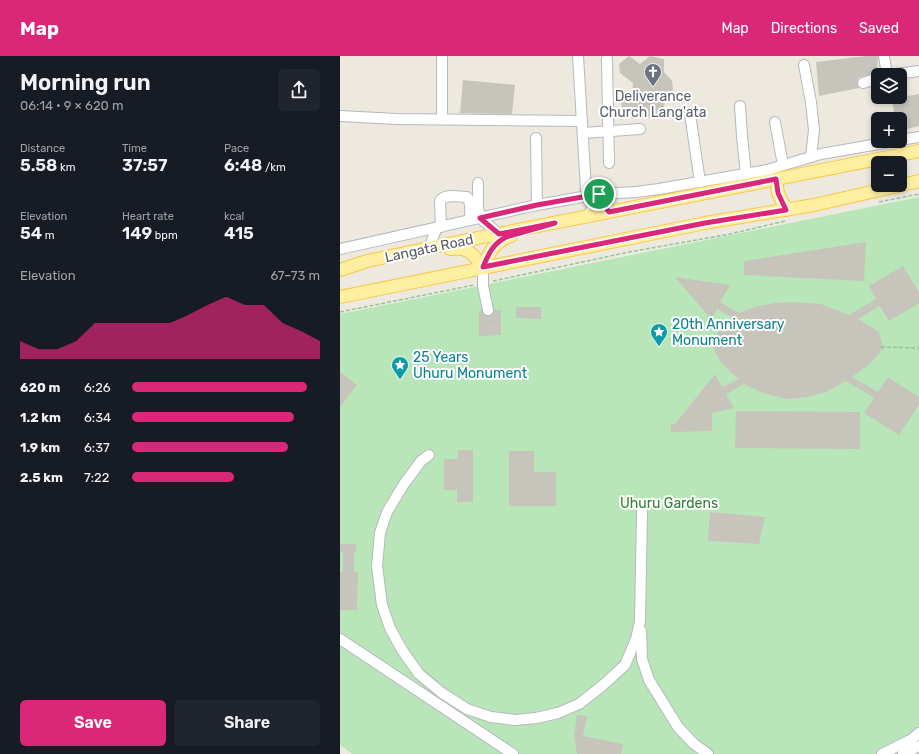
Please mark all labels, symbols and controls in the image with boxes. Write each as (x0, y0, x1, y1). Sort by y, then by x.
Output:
text: Map (20, 17, 59, 40)
text: Map (722, 20, 749, 37)
text: Directions (771, 20, 837, 37)
text: Saved (859, 20, 899, 37)
church icon: Deliverance Church Lang'ata (643, 62, 663, 87)
map controls (871, 68, 907, 192)
button: layers (871, 68, 907, 104)
text: Morning run (20, 69, 151, 96)
button: share (278, 69, 320, 111)
place label: Deliverance Church Lang'ata (599, 88, 707, 121)
text: 06:14 · 9 × 620 m (20, 98, 124, 113)
button: + (871, 112, 907, 148)
text: Distance (20, 142, 65, 155)
text: Time (122, 142, 147, 155)
text: Pace (224, 142, 249, 155)
text: 5.58 (20, 155, 57, 175)
text: 37:57 (122, 155, 167, 175)
text: 6:48 (224, 155, 262, 175)
button: − (871, 156, 907, 192)
text: km (57, 161, 76, 174)
text: /km (262, 161, 286, 174)
pin (582, 177, 616, 211)
icon: arrive (588, 183, 610, 205)
text: Elevation (20, 210, 67, 223)
text: Heart rate (122, 210, 174, 223)
text: kcal (224, 210, 244, 223)
text: 54 (20, 223, 42, 243)
text: 149 (122, 223, 152, 243)
text: 415 (224, 223, 254, 243)
text: m (42, 229, 55, 242)
text: bpm (152, 229, 178, 242)
street label: Langata Road (383, 231, 475, 266)
text: Elevation (20, 268, 76, 283)
text: 67–73 m (270, 268, 320, 283)
place label: 20th Anniversary Monument (672, 316, 785, 349)
place icon: 20th Anniversary Monument (649, 322, 669, 347)
place label: 25 Years Uhuru Monument (413, 349, 528, 382)
place icon: 25 Years Uhuru Monument (390, 355, 410, 380)
text: 620 m (20, 380, 60, 395)
text: 6:26 (84, 380, 111, 395)
text: 1.2 km (20, 410, 61, 425)
text: 6:34 (84, 410, 111, 425)
text: 1.9 km (20, 440, 60, 455)
text: 6:37 (84, 440, 110, 455)
text: 2.5 km (20, 470, 63, 485)
text: 7:22 (84, 470, 109, 485)
park label: Uhuru Gardens (620, 495, 718, 512)
button: Save (20, 700, 166, 746)
button: Share (174, 700, 320, 746)

